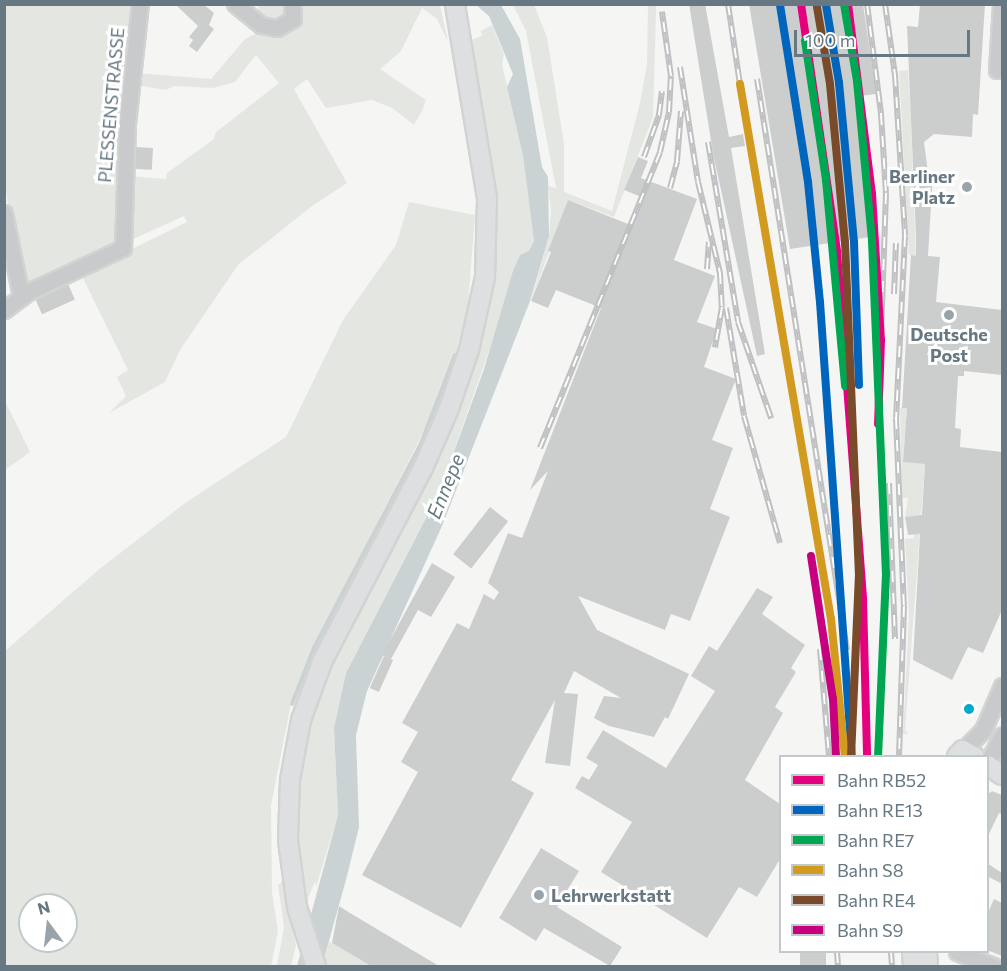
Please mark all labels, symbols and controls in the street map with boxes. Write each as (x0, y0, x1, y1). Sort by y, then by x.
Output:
scale bar (797, 18, 972, 56)
street label: PLESSENSTRASSE (93, 26, 129, 184)
text: 100 m (805, 29, 855, 51)
place label: Berliner Platz (889, 166, 955, 208)
marker: Berliner Platz (960, 180, 974, 194)
marker: Deutsche Post (942, 308, 956, 322)
place label: Deutsche Post (910, 324, 988, 366)
water label: Ennepe (421, 450, 469, 522)
unlabelled marker (963, 703, 975, 715)
legend (779, 755, 989, 953)
text: Bahn RB52 (837, 769, 926, 791)
text: Bahn RE13 (837, 799, 923, 821)
text: Bahn RE7 (837, 829, 914, 851)
text: Bahn S8 (837, 859, 904, 881)
place label: Lehrwerkstatt (551, 884, 671, 906)
marker: Lehrwerkstatt (532, 888, 546, 902)
text: Bahn RE4 (837, 889, 915, 911)
north arrow (18, 893, 78, 953)
text: N (35, 896, 52, 918)
text: Bahn S9 (837, 919, 904, 941)

